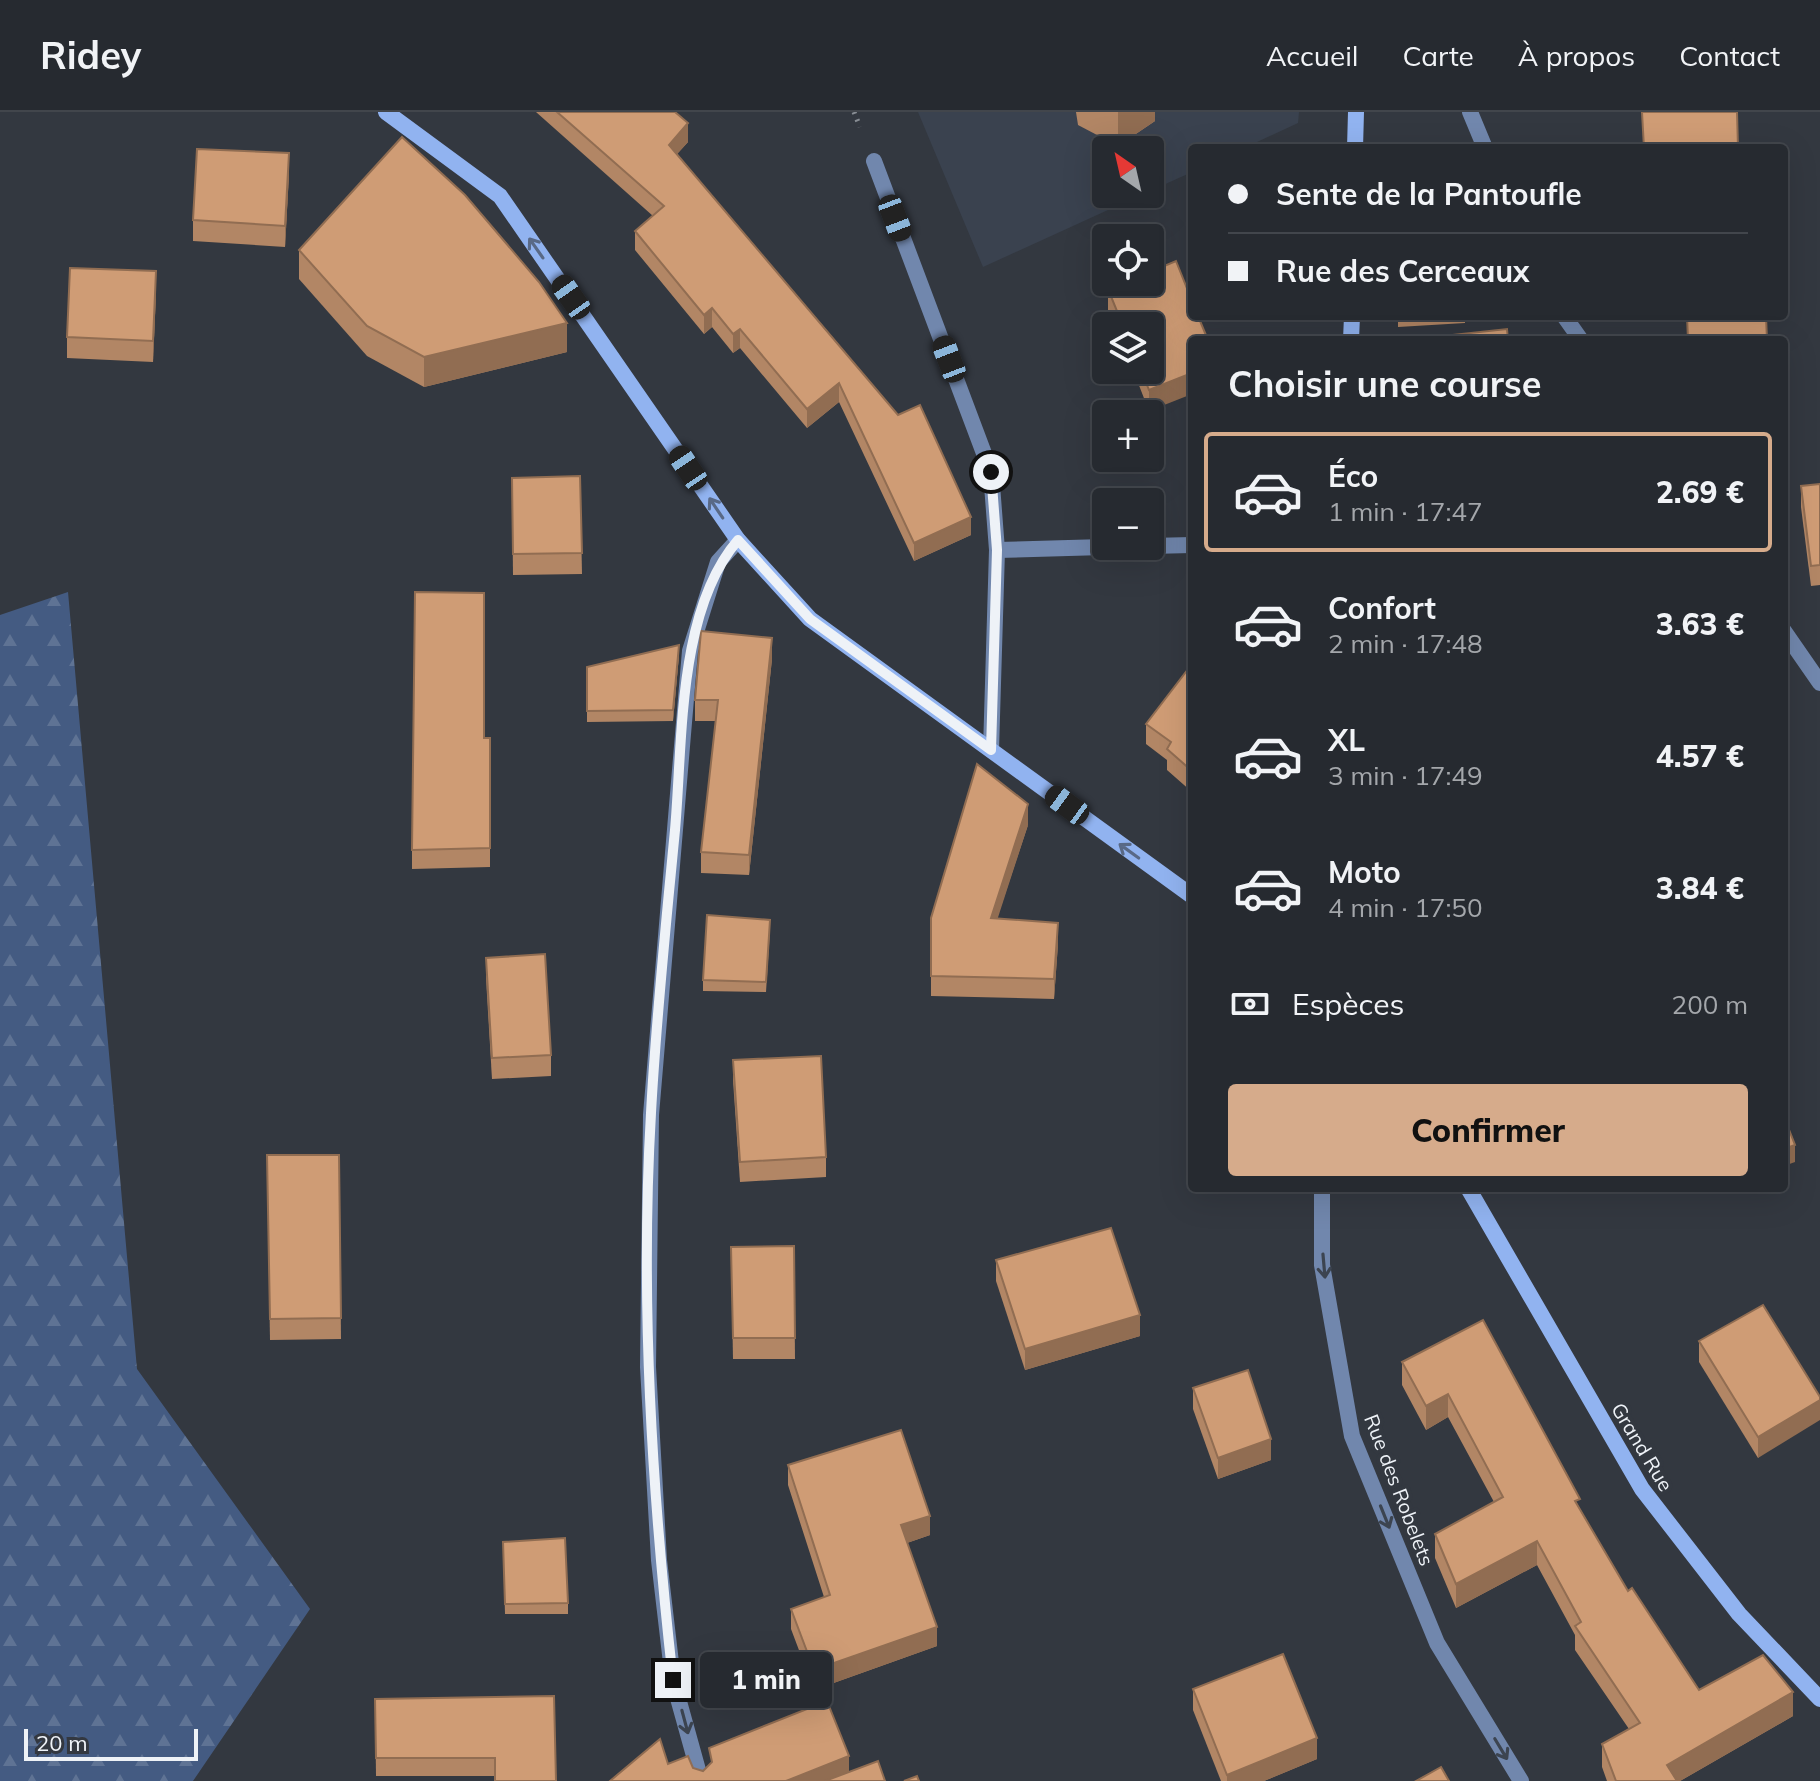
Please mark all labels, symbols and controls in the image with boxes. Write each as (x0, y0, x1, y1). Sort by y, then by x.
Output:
text: Ridey (40, 31, 141, 79)
text: Accueil (1266, 38, 1359, 73)
text: Carte (1403, 38, 1474, 73)
text: À propos (1518, 38, 1635, 73)
text: Contact (1679, 38, 1780, 73)
north arrow (1092, 136, 1164, 208)
map controls (1092, 136, 1164, 560)
text: Sente de la Pantoufle (1276, 175, 1582, 213)
car (875, 191, 915, 245)
button: locate (1092, 224, 1164, 296)
one-way arrow (528, 237, 544, 259)
text: Rue des Cerceaux (1276, 252, 1530, 290)
car (547, 270, 595, 324)
button: layers (1092, 312, 1164, 384)
car (929, 332, 969, 386)
text: Choisir une course (1228, 361, 1542, 406)
button: + (1092, 400, 1164, 472)
car (665, 441, 711, 495)
route start (973, 454, 1009, 490)
icon: car (1232, 456, 1304, 528)
text: Éco (1328, 457, 1378, 495)
text: 2.69 € (1656, 473, 1744, 511)
button: − (1092, 488, 1164, 560)
text: 1 min · 17:47 (1328, 495, 1483, 528)
one-way arrow (708, 497, 724, 520)
icon: car (1232, 588, 1304, 660)
text: Confort (1328, 589, 1436, 627)
text: 3.63 € (1656, 605, 1744, 643)
text: 2 min · 17:48 (1328, 627, 1483, 660)
icon: car (1232, 720, 1304, 792)
text: XL (1328, 721, 1365, 759)
text: 4.57 € (1656, 737, 1744, 775)
text: 3 min · 17:49 (1328, 759, 1483, 792)
car (1041, 781, 1093, 829)
one-way arrow (1119, 842, 1140, 859)
icon: car (1232, 852, 1304, 924)
text: Moto (1328, 853, 1401, 891)
text: 3.84 € (1656, 869, 1744, 907)
text: 4 min · 17:50 (1328, 891, 1483, 924)
icon: cash (1228, 982, 1272, 1026)
text: Espèces (1292, 985, 1404, 1023)
text: 200 m (1672, 988, 1748, 1021)
button: Confirmer (1228, 1084, 1748, 1176)
one-way arrow (1316, 1252, 1331, 1279)
street label: Grand Rue (1606, 1398, 1679, 1496)
street label: Rue des Robelets (1359, 1411, 1440, 1569)
one-way arrow (1379, 1504, 1394, 1529)
callout: 1 min (701, 1652, 833, 1708)
route end (655, 1662, 691, 1698)
text: 1 min (731, 1663, 801, 1696)
one-way arrow (678, 1709, 693, 1735)
scale bar (24, 1725, 198, 1761)
text: 20 m (36, 1729, 87, 1757)
one-way arrow (1493, 1737, 1509, 1760)

